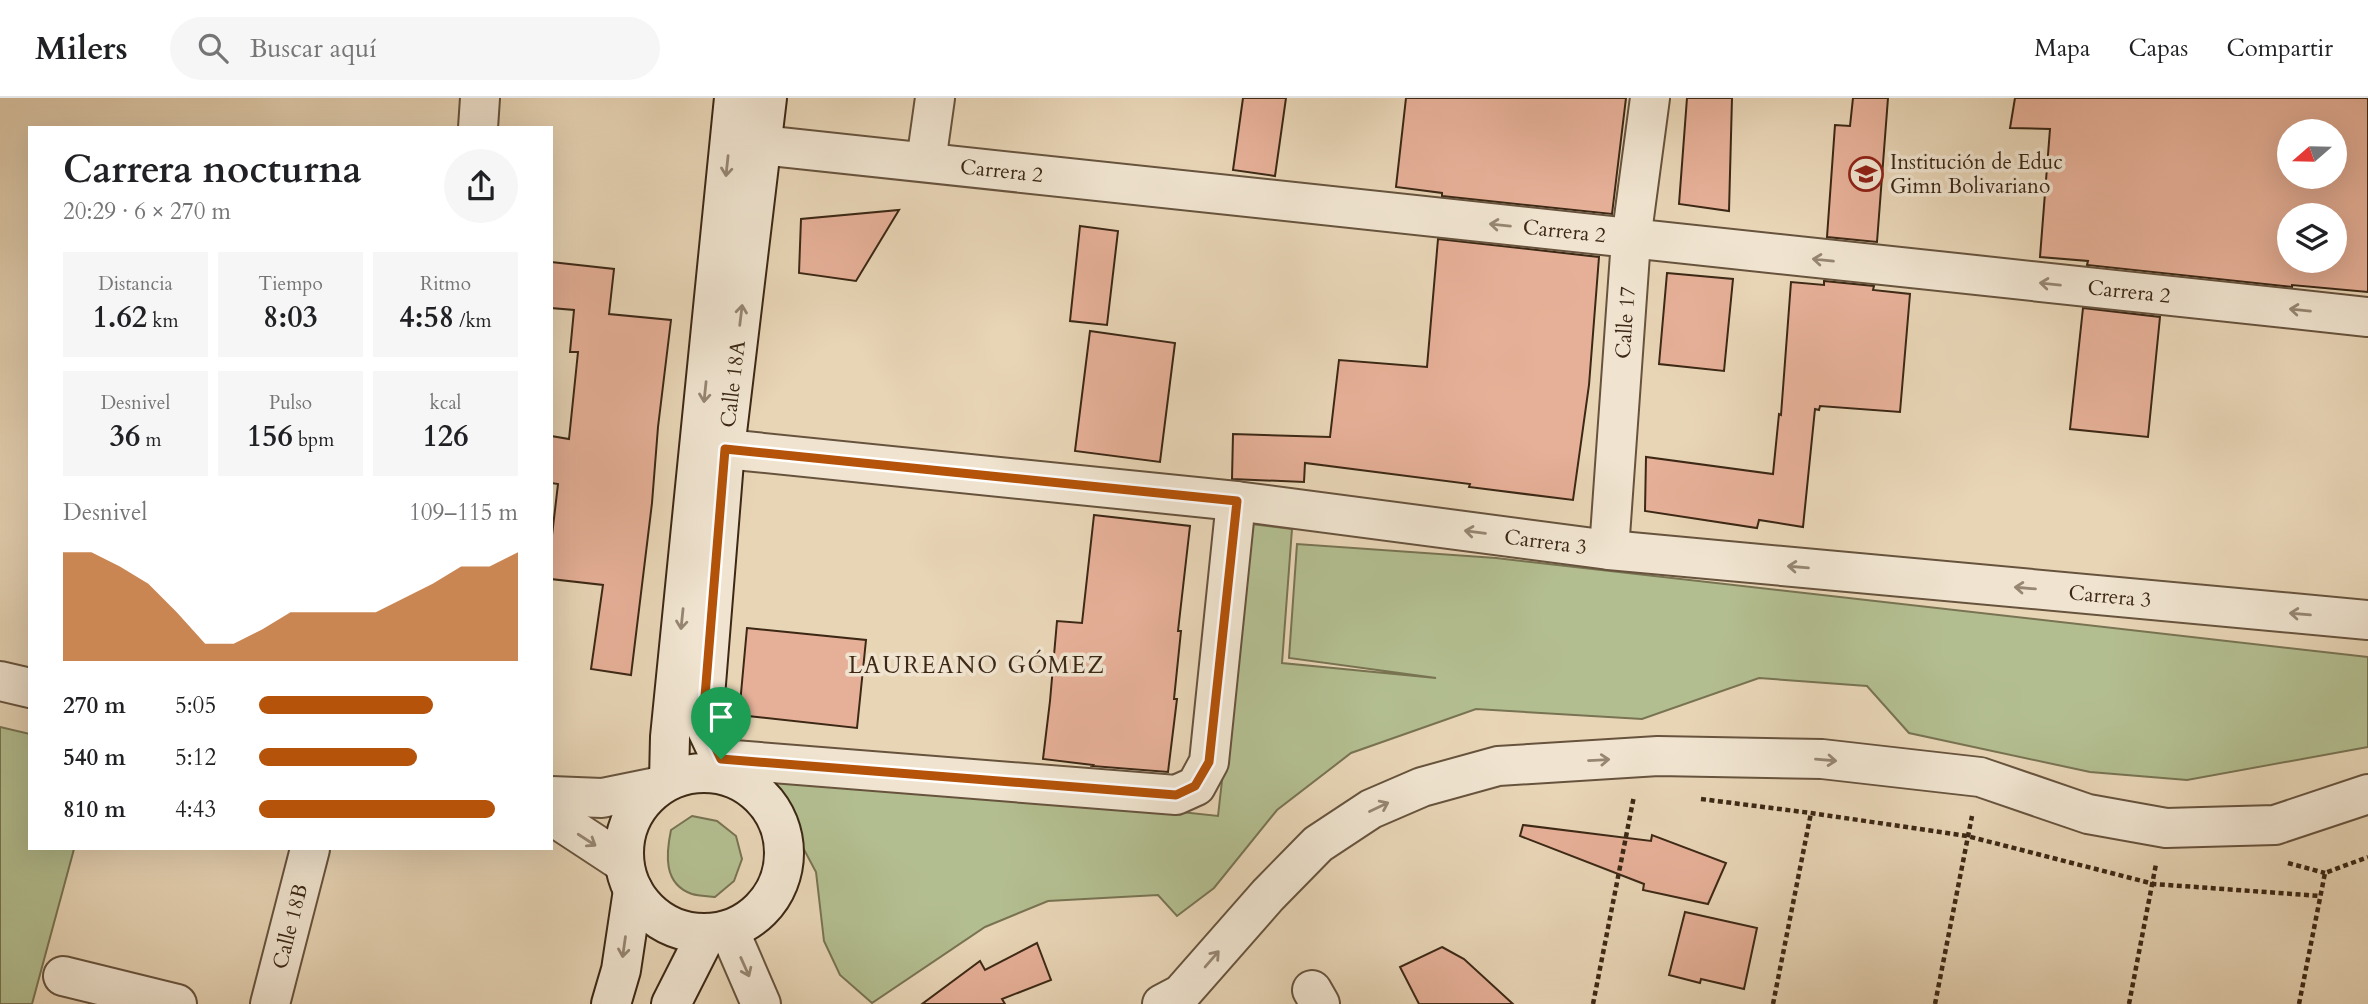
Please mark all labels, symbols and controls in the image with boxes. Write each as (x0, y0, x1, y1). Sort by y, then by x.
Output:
search box (170, 17, 660, 80)
text: Milers (35, 26, 128, 71)
icon: search (194, 29, 232, 67)
text: Buscar aquí (250, 31, 377, 66)
text: Mapa (2034, 32, 2090, 65)
text: Capas (2128, 32, 2188, 65)
text: Compartir (2226, 32, 2333, 65)
north arrow (2277, 119, 2347, 189)
map controls (2277, 119, 2347, 273)
text: Carrera nocturna (63, 144, 362, 196)
place label: Institución de Educ Gimn Bolivariano (1890, 148, 2063, 201)
button: share (444, 149, 518, 223)
street label: Carrera 2 (959, 152, 1045, 190)
one-way arrow (720, 154, 733, 177)
school or university icon: Institución de Educ Gimn Bolivariano (1847, 155, 1885, 193)
text: 20:29 · 6 × 270 m (63, 196, 231, 227)
button: layers (2277, 203, 2347, 273)
street label: Carrera 2 (1522, 212, 1608, 250)
one-way arrow (1489, 219, 1511, 232)
one-way arrow (1812, 253, 1835, 266)
text: Distancia (98, 271, 173, 297)
text: Tiempo (258, 271, 323, 297)
text: Ritmo (420, 271, 471, 297)
street label: Carrera 2 (2086, 273, 2172, 310)
one-way arrow (2039, 277, 2061, 290)
street label: Calle 17 (1608, 285, 1642, 360)
text: 1.62 (92, 297, 147, 338)
text: 8:03 (263, 297, 318, 338)
text: 4:58 (399, 297, 454, 338)
one-way arrow (2289, 303, 2312, 316)
one-way arrow (735, 304, 748, 327)
text: km (147, 308, 179, 334)
text: /km (454, 308, 492, 334)
street label: Calle 18A (713, 339, 752, 429)
one-way arrow (698, 380, 711, 403)
text: Desnivel (101, 390, 170, 416)
text: Pulso (269, 390, 312, 416)
text: kcal (430, 390, 461, 416)
text: 36 (110, 416, 140, 457)
text: 156 (247, 416, 293, 457)
text: 126 (422, 416, 469, 457)
text: m (140, 427, 161, 453)
text: bpm (293, 427, 334, 453)
text: Desnivel (63, 497, 147, 528)
text: 109–115 m (409, 497, 518, 528)
street label: Carrera 3 (1503, 522, 1589, 561)
one-way arrow (1464, 526, 1487, 539)
one-way arrow (1787, 560, 1810, 573)
street label: Carrera 3 (2067, 578, 2153, 614)
one-way arrow (2014, 581, 2037, 594)
one-way arrow (675, 607, 688, 629)
one-way arrow (2289, 607, 2312, 620)
district label: LAUREANO GÓMEZ (848, 649, 1106, 681)
pin (691, 687, 751, 759)
text: 270 m (63, 690, 126, 721)
text: 5:05 (175, 690, 216, 721)
icon: arrive (702, 698, 740, 736)
text: 540 m (63, 742, 126, 773)
text: 5:12 (175, 742, 216, 773)
one-way arrow (1587, 753, 1610, 766)
one-way arrow (1814, 754, 1837, 767)
text: 810 m (63, 794, 126, 825)
text: 4:43 (175, 794, 216, 825)
one-way arrow (1368, 800, 1389, 813)
one-way arrow (577, 832, 596, 847)
street label: Calle 18B (265, 881, 315, 972)
one-way arrow (618, 935, 631, 958)
one-way arrow (1204, 950, 1220, 968)
one-way arrow (739, 956, 752, 977)

